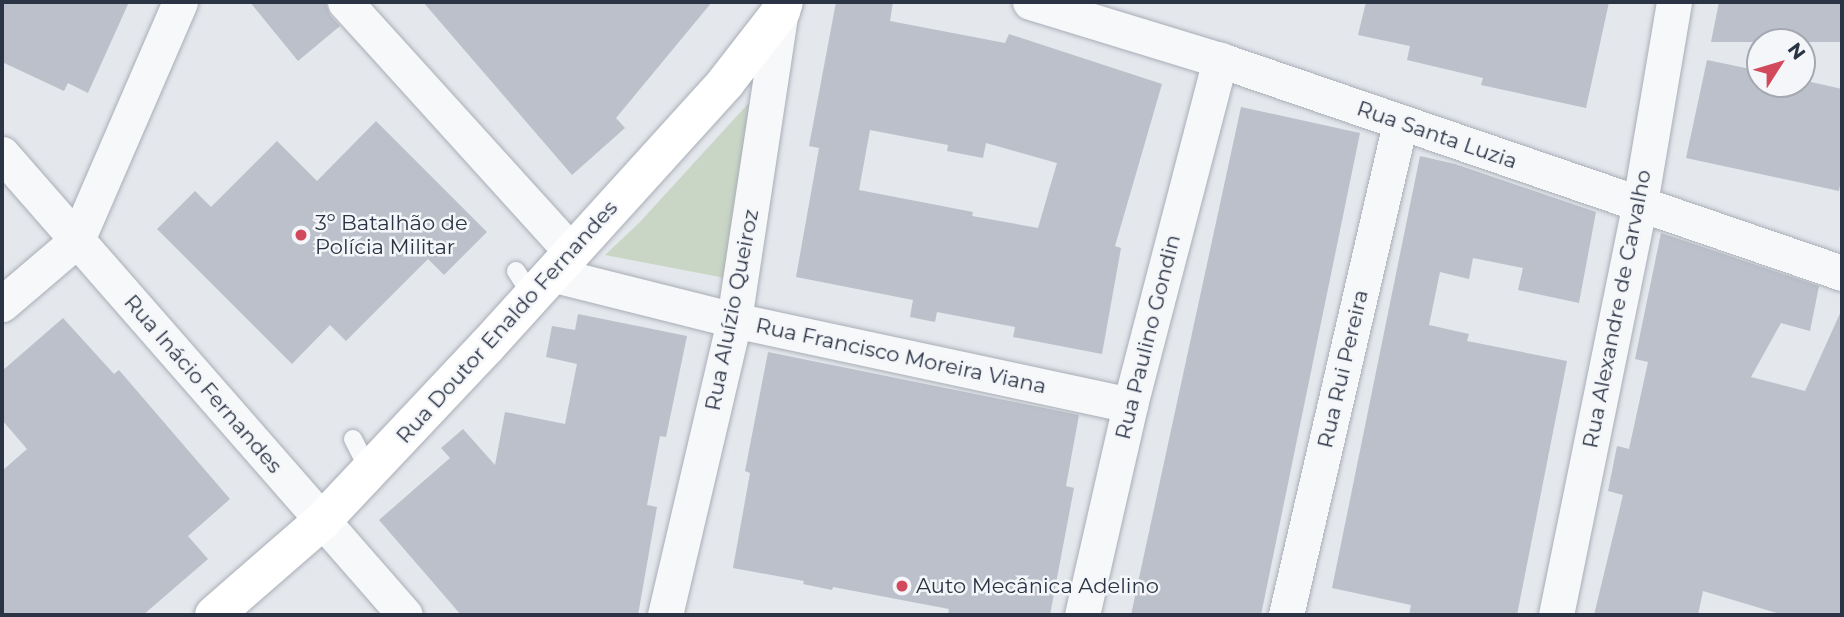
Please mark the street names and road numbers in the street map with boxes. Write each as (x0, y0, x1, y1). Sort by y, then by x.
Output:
street label: Rua Santa Luzia (1354, 96, 1520, 174)
street label: Rua Alexandre de Carvalho (1578, 168, 1656, 450)
street label: Rua Doutor Enaldo Fernandes (391, 195, 623, 449)
street label: Rua Aluízio Queiroz (700, 207, 764, 413)
street label: Rua Paulino Gondin (1110, 232, 1186, 442)
street label: Rua Rui Pereira (1313, 287, 1373, 451)
street label: Rua Inácio Fernandes (119, 290, 287, 478)
street label: Rua Francisco Moreira Viana (753, 313, 1049, 399)

